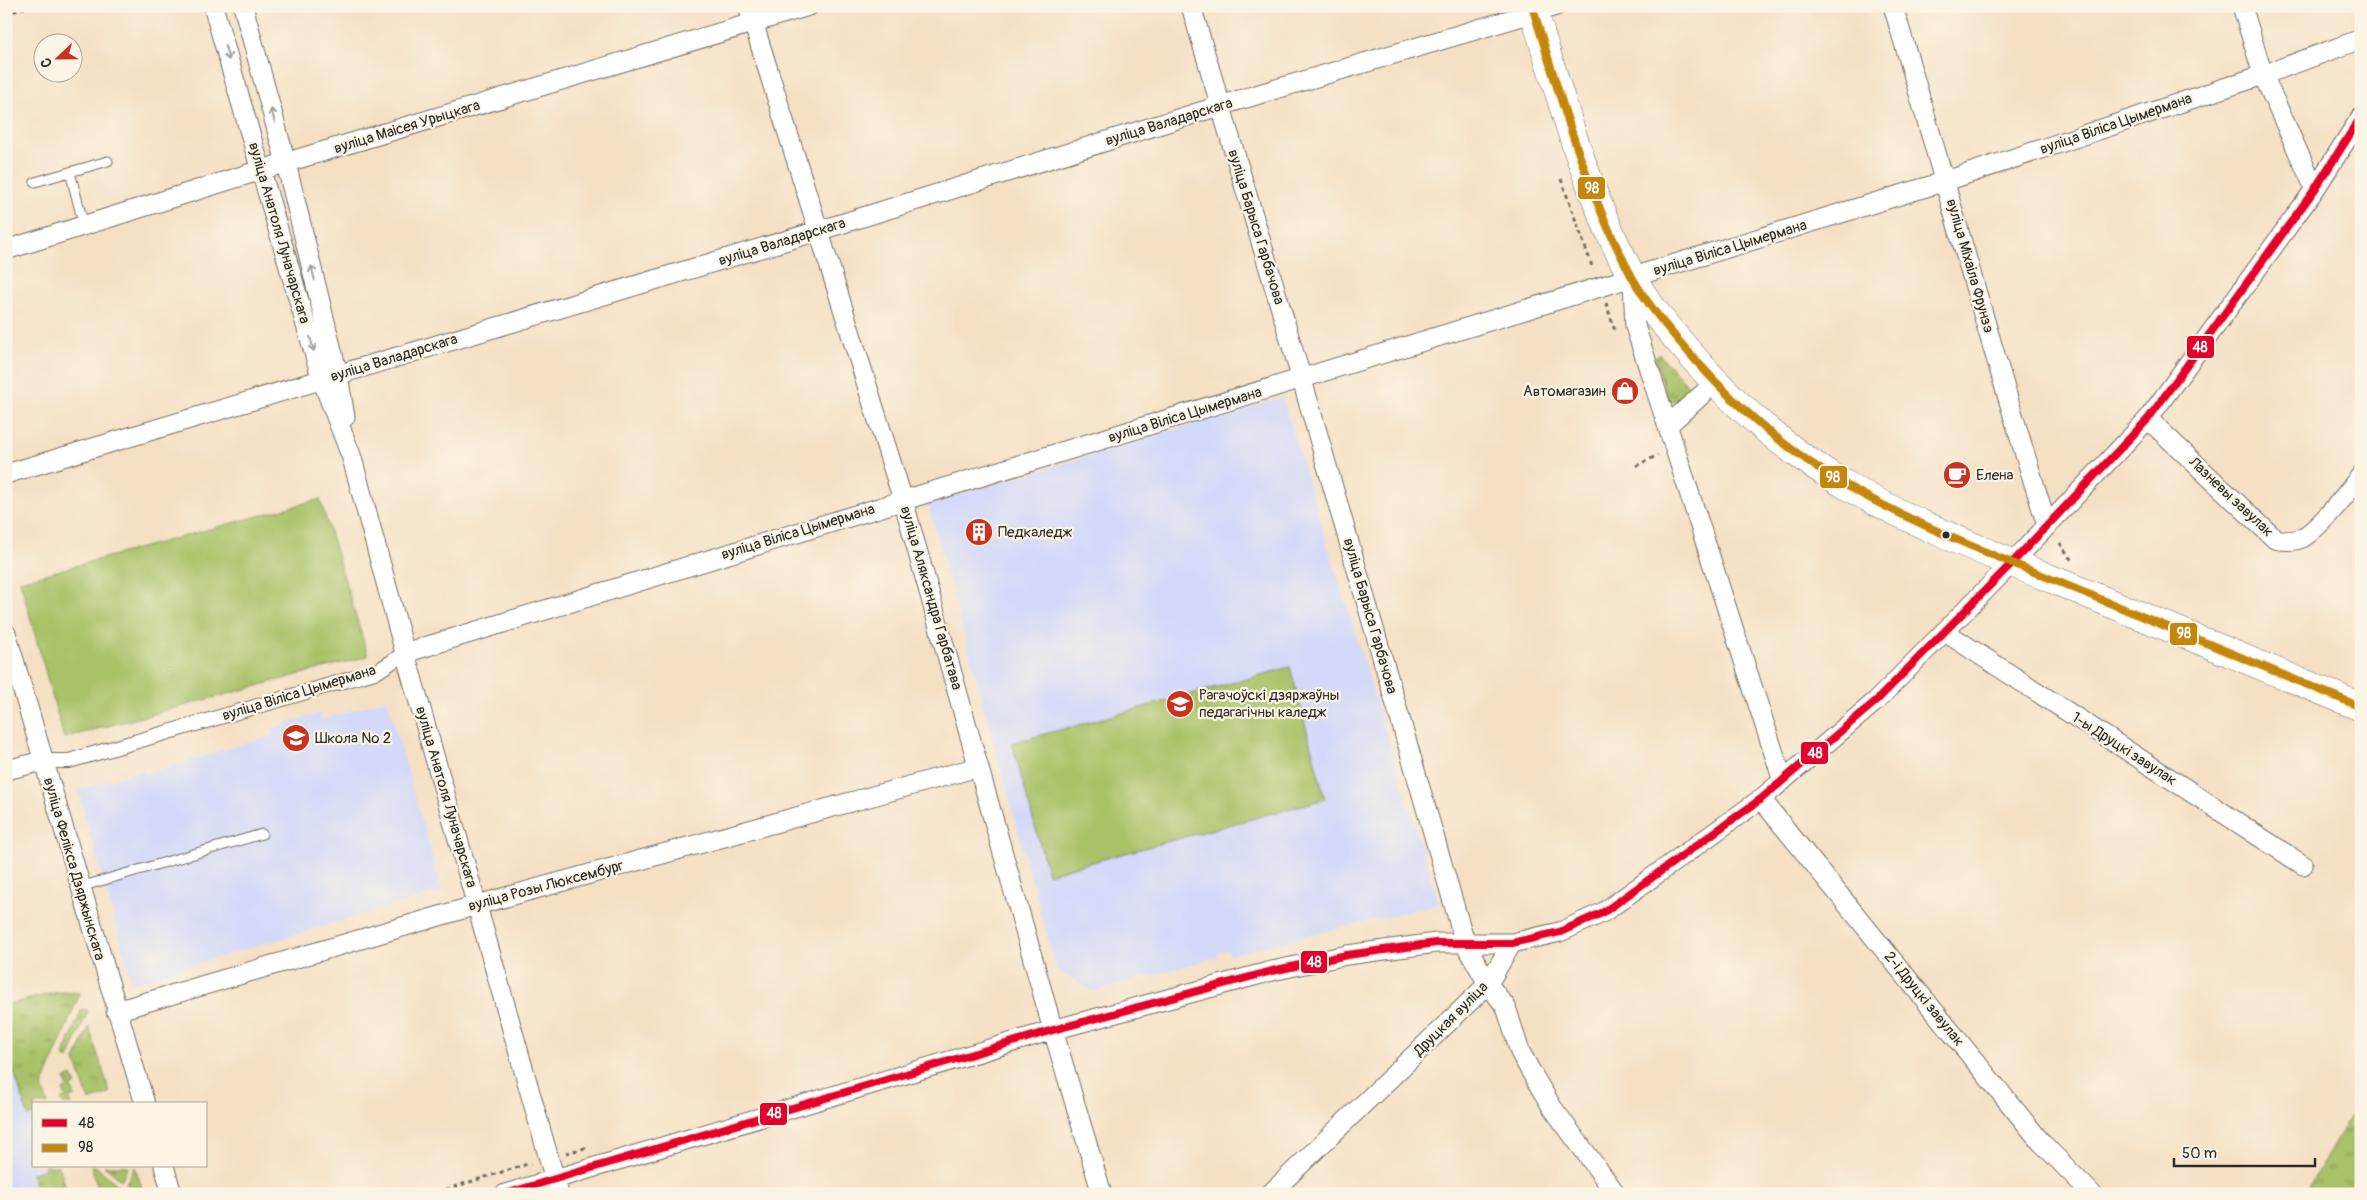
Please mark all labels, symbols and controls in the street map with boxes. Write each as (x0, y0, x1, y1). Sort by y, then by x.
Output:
north arrow (32, 32, 82, 82)
one-way arrow (223, 45, 232, 61)
text: С (37, 55, 56, 70)
street label: вуліца Віліса Цымермана (2037, 89, 2195, 159)
street label: вуліца Валадарскага (1103, 94, 1235, 150)
street label: вуліца Маісея Урыцкага (332, 96, 482, 158)
one-way arrow (268, 108, 277, 124)
street label: вуліца Анатоля Луначарскага (244, 140, 314, 326)
street label: вуліца Барыса Гарбачова (1223, 147, 1289, 307)
line badge: 98 (1577, 176, 1606, 200)
text: 98 (1585, 180, 1599, 197)
street label: вуліца Міхаіла Фрунзэ (1942, 197, 1998, 335)
street label: вуліца Валадарскага (716, 214, 848, 270)
street label: вуліца Віліса Цымермана (1651, 216, 1809, 280)
one-way arrow (308, 266, 317, 282)
street label: вуліца Валадарскага (328, 330, 460, 386)
one-way arrow (307, 335, 317, 351)
line badge: 48 (2186, 335, 2215, 359)
text: 48 (2192, 339, 2208, 356)
shop icon: Автомагазин (1610, 376, 1640, 406)
place label: Автомагазин (1523, 382, 1606, 401)
street label: вуліца Віліса Цымермана (1106, 383, 1264, 447)
street label: Лазневы завулак (2184, 452, 2278, 541)
cafe icon: Елена (1942, 460, 1972, 490)
line badge: 98 (1819, 465, 1848, 489)
place label: Елена (1976, 466, 2014, 485)
text: 98 (1826, 469, 1840, 486)
street label: вуліца Віліса Цымермана (719, 500, 877, 564)
street label: вуліца Аляксандра Гарбатава (896, 504, 966, 692)
building icon: Педкаледж (964, 517, 994, 547)
place label: Педкаледж (998, 523, 1072, 542)
unlabelled marker (1941, 530, 1951, 540)
street label: вуліца Барыса Гарбачова (1339, 536, 1401, 696)
line badge: 98 (2169, 622, 2198, 646)
text: 98 (2177, 625, 2191, 642)
street label: вуліца Віліса Цымермана (220, 661, 378, 725)
place label: Рагачоўскі дзяржаўны педагагічны каледж (1199, 686, 1339, 722)
school or university icon: Рагачоўскі дзяржаўны педагагічны каледж (1165, 689, 1195, 719)
street label: вуліца Анатоля Луначарскага (411, 704, 481, 890)
street label: 1-ы Друцкі завулак (2068, 708, 2180, 790)
school or university icon: Школа № 2 (281, 723, 311, 753)
place label: Школа № 2 (315, 729, 391, 748)
line badge: 48 (1800, 741, 1829, 765)
text: 48 (1807, 745, 1823, 762)
street label: вуліца Фелікса Дзяржынскага (39, 775, 109, 963)
street label: вуліца Розы Люксембург (466, 856, 626, 916)
street label: 2-і Друцкі завулак (1880, 948, 1968, 1051)
line badge: 48 (1300, 950, 1328, 974)
text: 48 (1306, 954, 1322, 971)
street label: Друцкая вуліца (1409, 978, 1492, 1061)
legend (32, 1102, 208, 1168)
line badge: 48 (759, 1102, 788, 1126)
text: 48 (766, 1105, 782, 1122)
text: 48 (78, 1114, 95, 1133)
scale bar (2174, 1135, 2316, 1167)
text: 98 (78, 1138, 94, 1157)
text: 50 m (2182, 1144, 2217, 1163)

